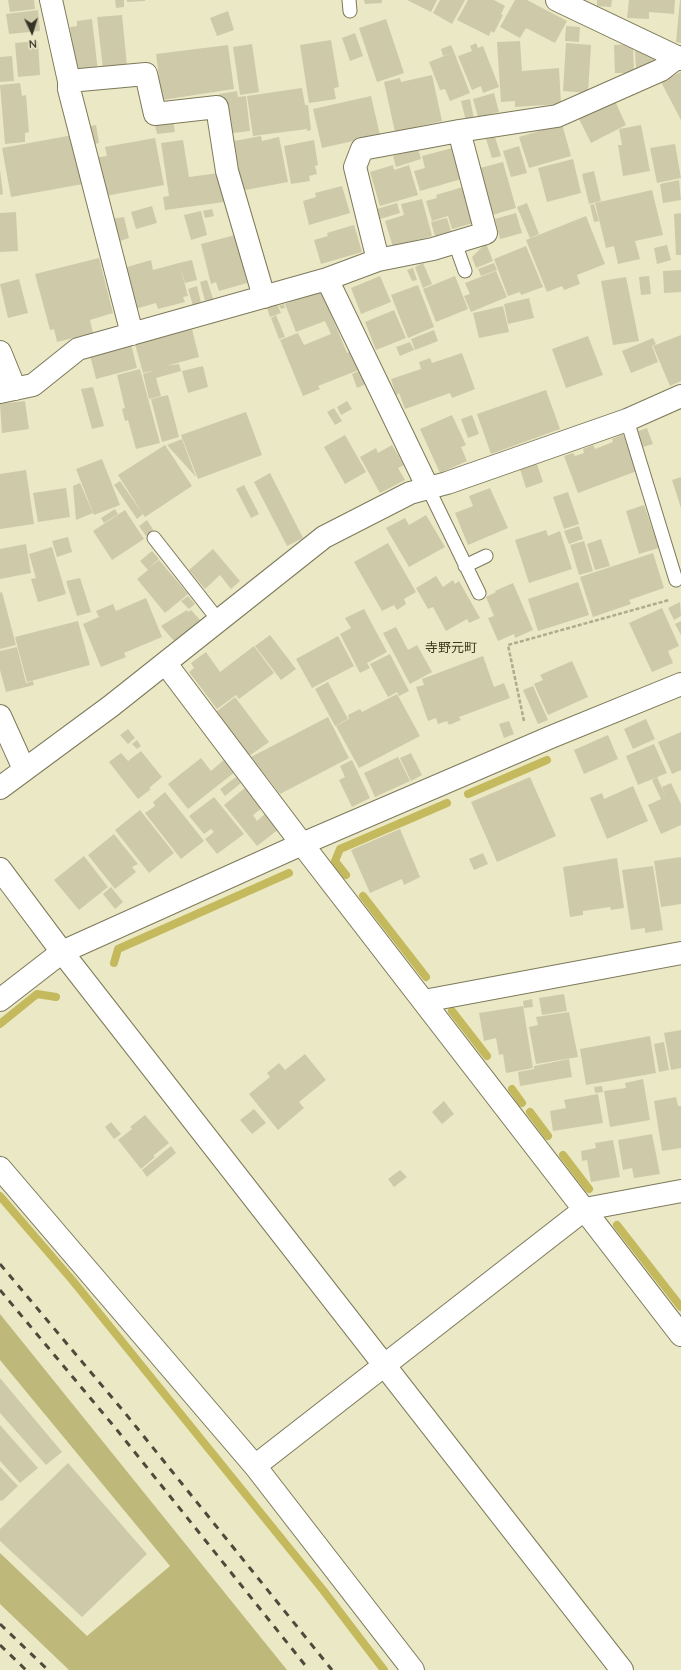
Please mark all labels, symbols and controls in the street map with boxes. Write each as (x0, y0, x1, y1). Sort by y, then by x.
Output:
north arrow (12, 12, 52, 52)
text: N (28, 37, 37, 51)
district label: 寺野元町 (425, 640, 477, 656)

